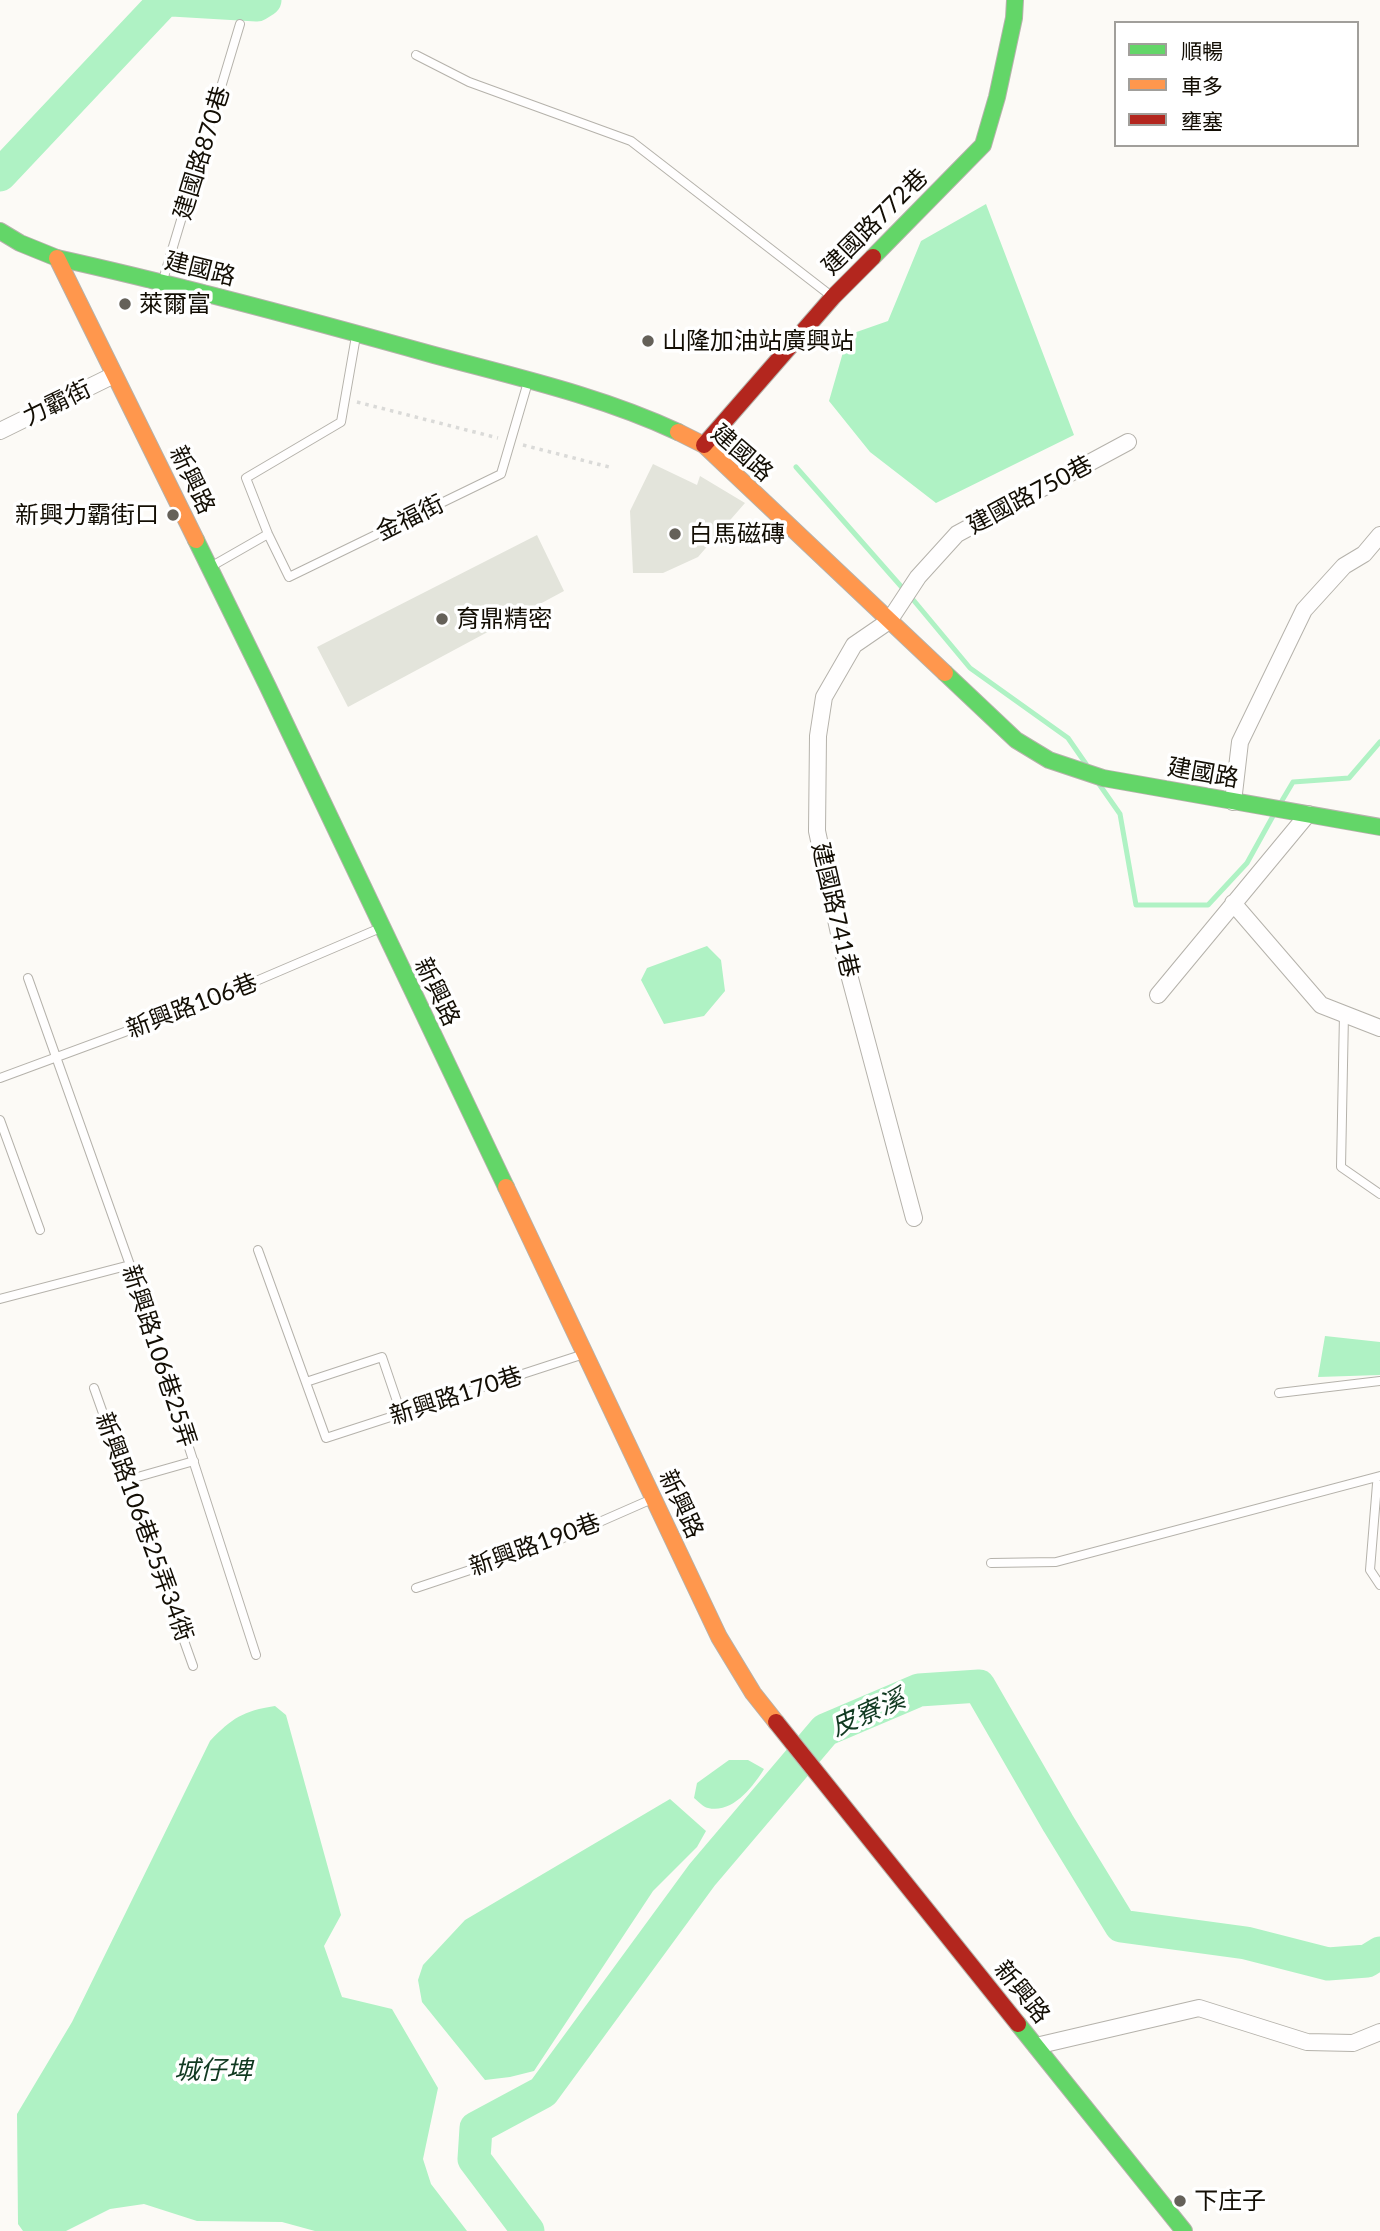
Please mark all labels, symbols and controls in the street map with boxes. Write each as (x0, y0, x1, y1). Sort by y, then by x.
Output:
legend (1114, 21, 1359, 147)
text: 順暢 (1181, 38, 1223, 63)
text: 車多 (1181, 73, 1223, 98)
street label: 建國路870巷 (168, 83, 236, 223)
text: 壅塞 (1181, 108, 1223, 133)
street label: 建國路772巷 (816, 163, 934, 281)
street label: 建國路 (162, 246, 238, 292)
place label: 萊爾富 (139, 290, 211, 318)
marker: 萊爾富 (117, 296, 133, 312)
place label: 山隆加油站廣興站 (662, 327, 854, 355)
marker: 山隆加油站廣興站 (640, 333, 656, 349)
street label: 力霸街 (18, 374, 96, 432)
street label: 建國路 (705, 419, 779, 487)
street label: 新興路 (163, 441, 221, 519)
street label: 建國路750巷 (962, 450, 1098, 540)
street label: 金福街 (371, 489, 449, 547)
place label: 新興力霸街口 (15, 501, 159, 529)
marker: 新興力霸街口 (165, 507, 181, 523)
place label: 白馬磁磚 (689, 520, 785, 548)
marker: 白馬磁磚 (667, 526, 683, 542)
place label: 育鼎精密 (456, 605, 552, 633)
marker: 育鼎精密 (434, 611, 450, 627)
street label: 建國路 (1165, 753, 1241, 793)
street label: 建國路741巷 (805, 840, 865, 980)
street label: 新興路 (408, 953, 466, 1031)
street label: 新興路106巷 (123, 968, 261, 1044)
street label: 新興路106巷25弄 (116, 1261, 202, 1451)
street label: 新興路170巷 (386, 1361, 526, 1431)
street label: 新興路106巷25弄34衖 (89, 1409, 199, 1645)
street label: 新興路 (653, 1465, 709, 1543)
street label: 新興路190巷 (465, 1508, 605, 1582)
water label: 皮寮溪 (826, 1683, 910, 1743)
street label: 新興路 (988, 1955, 1056, 2029)
water label: 城仔埤 (174, 2055, 252, 2087)
place label: 下庄子 (1194, 2187, 1266, 2215)
marker: 下庄子 (1172, 2193, 1188, 2209)

